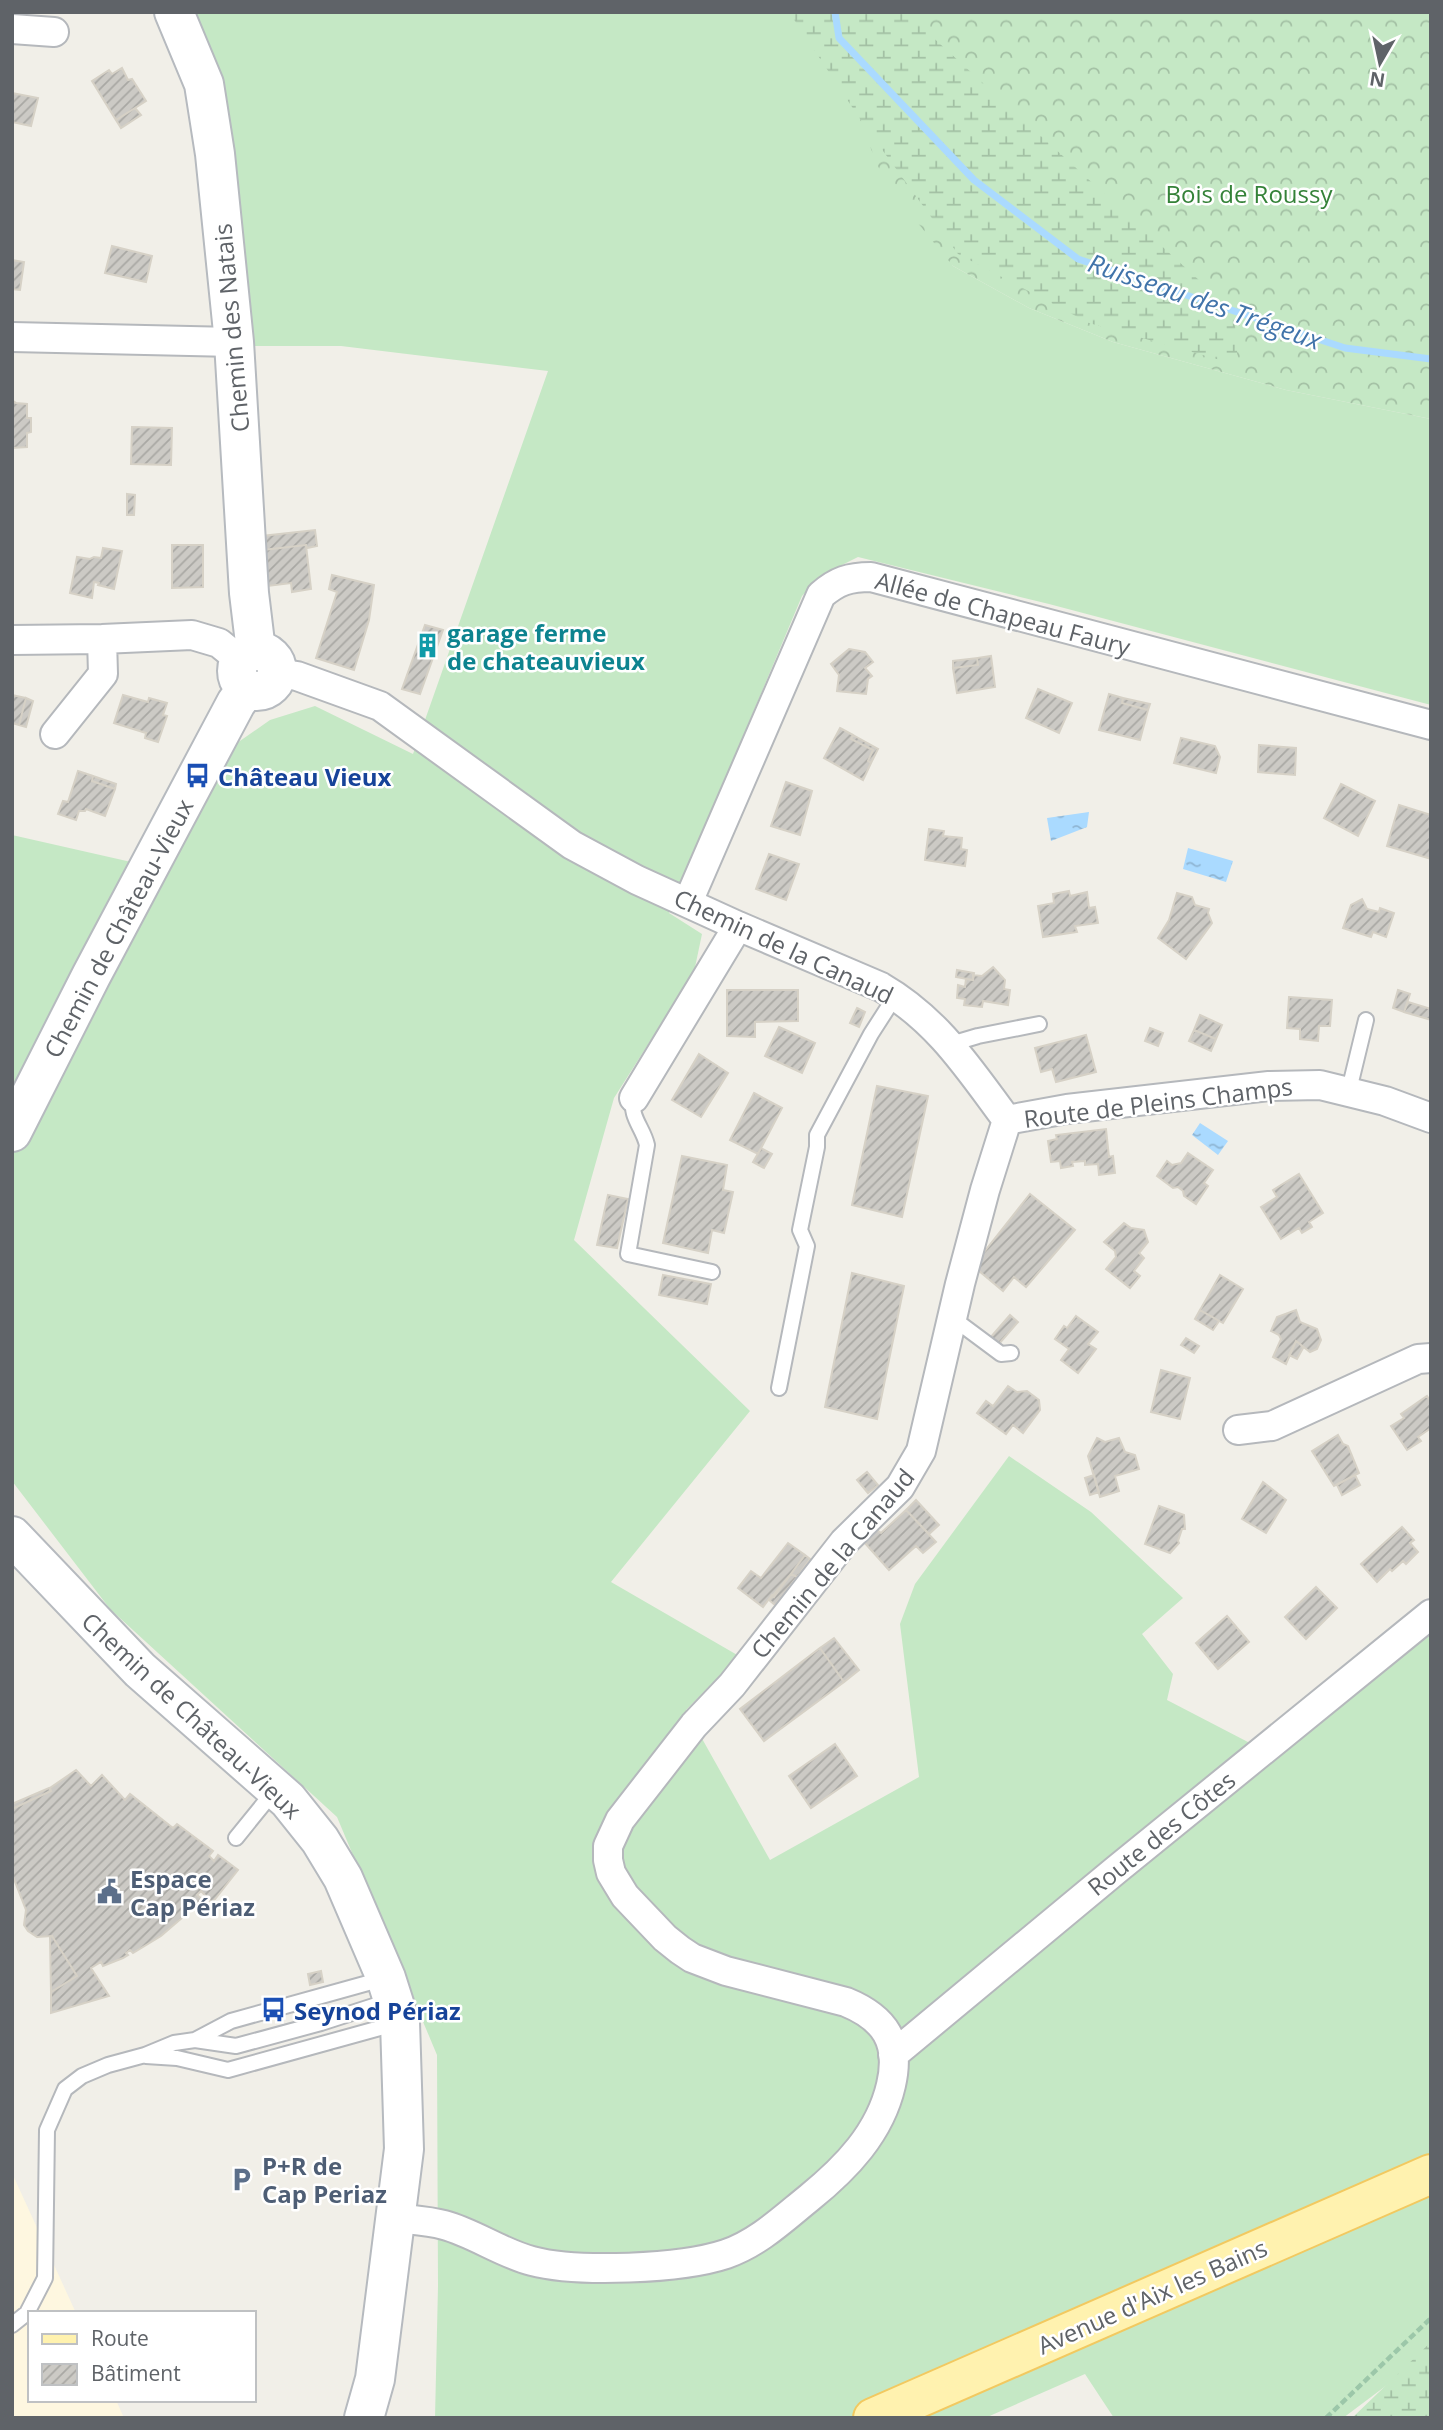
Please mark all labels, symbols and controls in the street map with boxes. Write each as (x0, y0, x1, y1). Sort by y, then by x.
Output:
north arrow (1345, 28, 1415, 98)
text: N (1368, 66, 1387, 94)
park label: Bois de Roussy (1166, 177, 1333, 210)
street label: Chemin des Natais (205, 222, 257, 434)
water label: Ruisseau des Trégeux (1084, 244, 1328, 358)
street label: Allée de Chapeau Faury (872, 563, 1135, 663)
place label: garage ferme de chateauvieux (447, 616, 645, 677)
building icon: garage ferme de chateauvieux (413, 632, 441, 660)
place label: Château Vieux (218, 760, 392, 793)
bus stop icon: Château Vieux (184, 762, 212, 790)
street label: Chemin de Château-Vieux (36, 792, 201, 1063)
street label: Chemin de la Canaud (669, 881, 899, 1011)
street label: Route de Pleins Champs (1022, 1069, 1294, 1135)
street label: Chemin de la Canaud (743, 1461, 921, 1665)
street label: Chemin de Château-Vieux (75, 1604, 309, 1826)
street label: Route des Côtes (1080, 1763, 1242, 1903)
place label: Espace Cap Périaz (130, 1862, 255, 1923)
public building icon: Espace Cap Périaz (96, 1878, 124, 1906)
place label: Seynod Périaz (294, 1994, 461, 2027)
bus stop icon: Seynod Périaz (260, 1996, 288, 2024)
place label: P+R de Cap Periaz (262, 2149, 387, 2210)
parking icon: P+R de Cap Periaz (228, 2165, 256, 2193)
street label: Avenue d'Aix les Bains (1032, 2230, 1272, 2362)
legend (28, 2311, 256, 2402)
text: Route (91, 2324, 149, 2352)
text: Bâtiment (91, 2359, 181, 2387)

